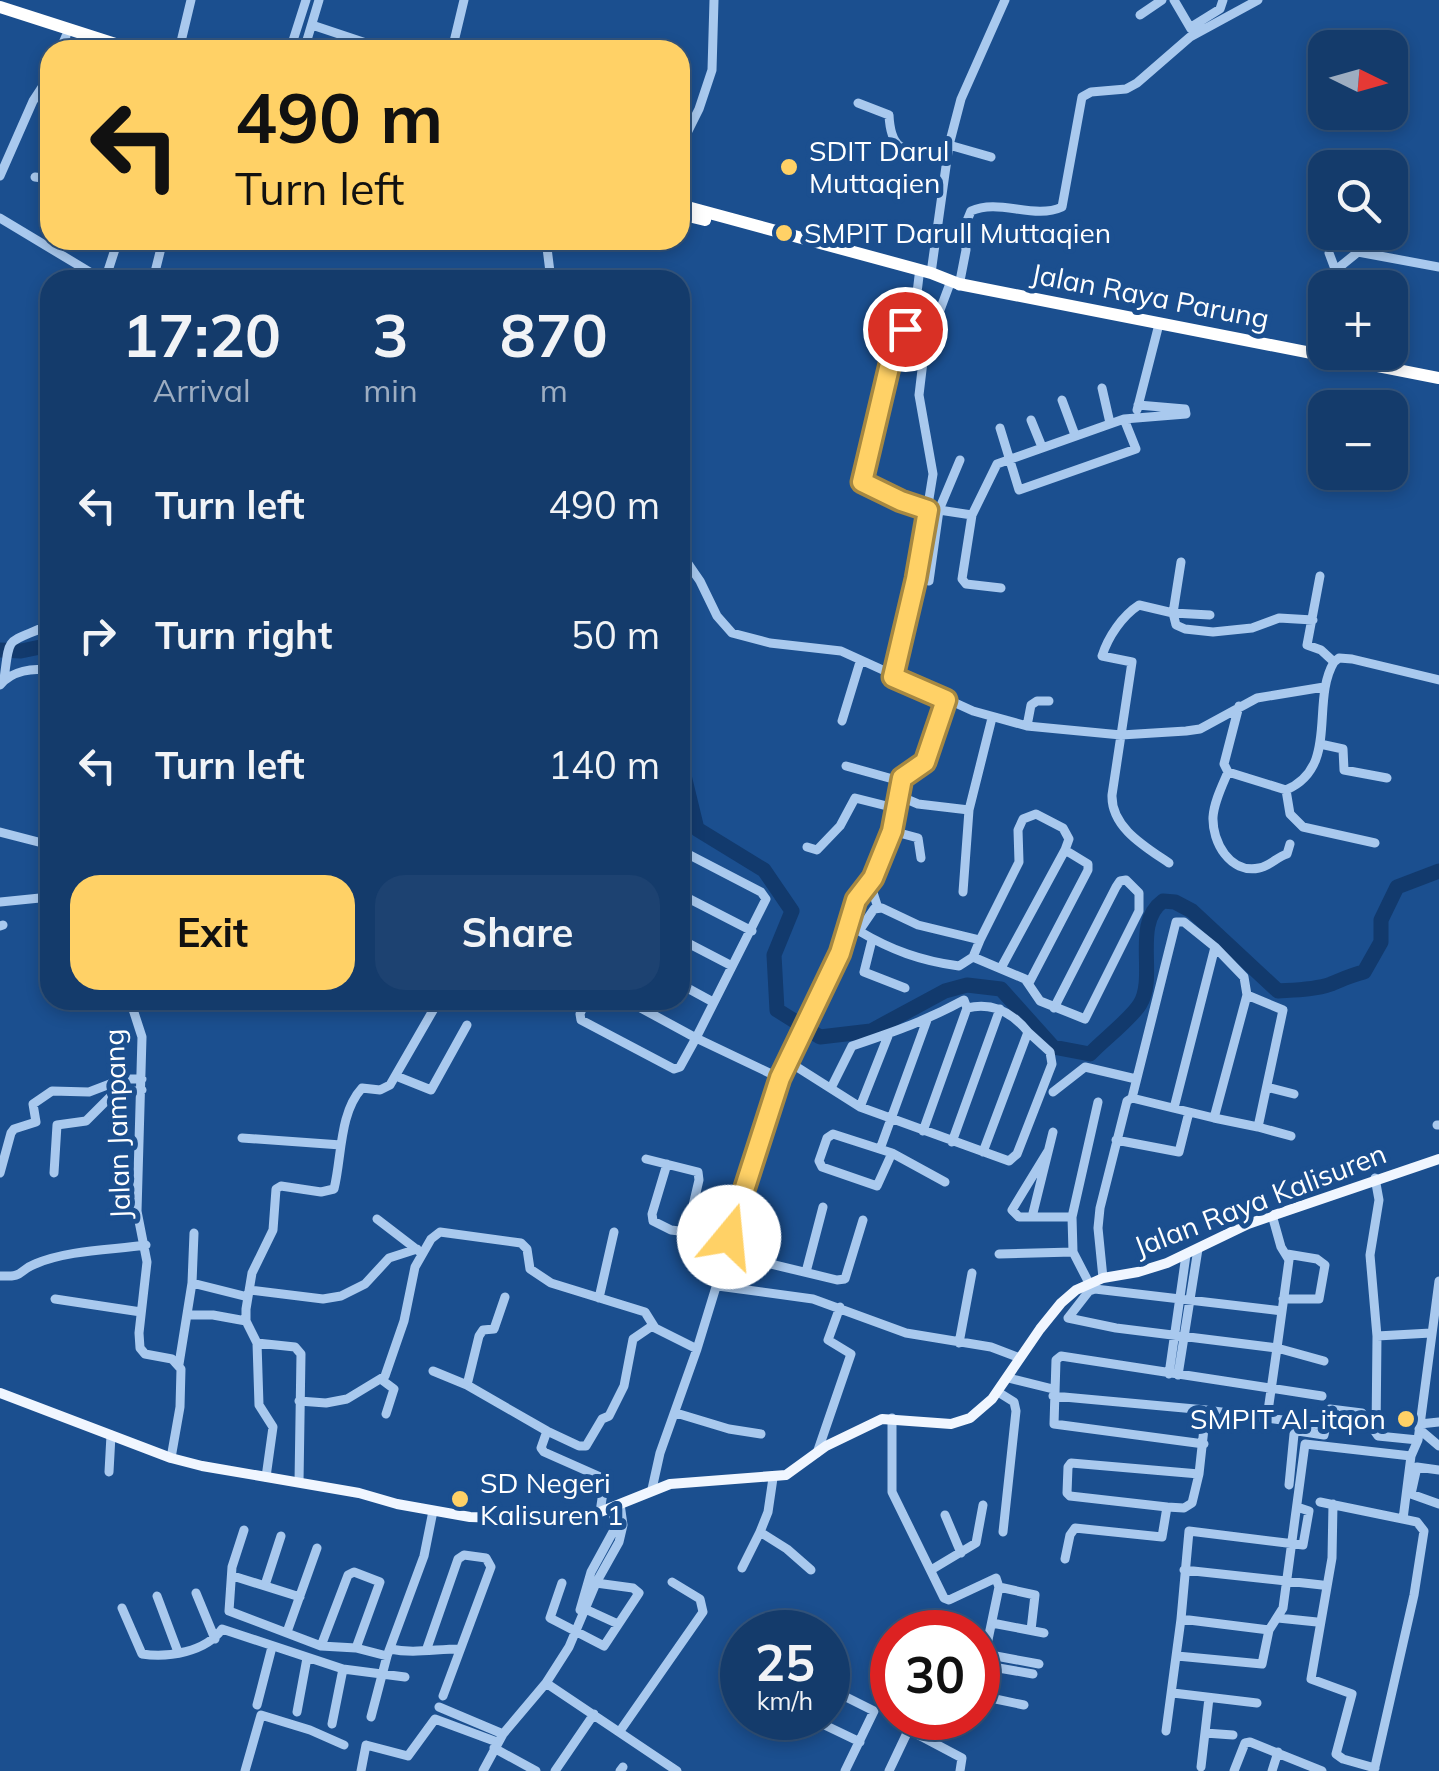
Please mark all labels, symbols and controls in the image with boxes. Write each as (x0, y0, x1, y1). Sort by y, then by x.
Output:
north arrow (1308, 30, 1408, 130)
map controls (1308, 30, 1408, 490)
text: 490 m (235, 73, 443, 161)
icon: left (70, 80, 200, 210)
place label: SDIT Darul Muttaqien (809, 133, 950, 200)
button: search (1308, 150, 1408, 250)
marker: SDIT Darul Muttaqien (778, 156, 800, 178)
text: Turn left (235, 160, 404, 216)
place label: SMPIT Darull Muttaqien (804, 215, 1111, 250)
marker: SMPIT Darull Muttaqien (773, 222, 795, 244)
street label: Jalan Raya Parung (1028, 255, 1272, 336)
button: + (1308, 270, 1408, 370)
pin (863, 287, 948, 372)
text: 17:20 (122, 297, 281, 372)
text: 3 (372, 297, 408, 372)
text: 870 (500, 297, 608, 372)
icon: arrive (878, 302, 933, 357)
text: Arrival (153, 370, 251, 410)
text: min (363, 370, 418, 410)
text: m (540, 370, 568, 410)
button: − (1308, 390, 1408, 490)
icon: left (70, 478, 125, 533)
text: Turn left (155, 481, 305, 529)
text: 490 m (548, 481, 660, 529)
icon: right (70, 608, 125, 663)
text: Turn right (155, 611, 332, 659)
text: 50 m (571, 611, 660, 659)
icon: left (70, 738, 125, 793)
text: Turn left (155, 741, 305, 789)
text: 140 m (548, 741, 660, 789)
button: Exit (70, 875, 355, 990)
button: Share (375, 875, 660, 990)
street label: Jalan Jampang (96, 1028, 137, 1220)
street label: Jalan Raya Kalisuren (1129, 1135, 1391, 1264)
position arrow (677, 1185, 781, 1289)
place label: SMPIT Al-itqon (1190, 1401, 1386, 1436)
marker: SMPIT Al-itqon (1395, 1408, 1417, 1430)
place label: SD Negeri Kalisuren 1 (480, 1465, 624, 1532)
marker: SD Negeri Kalisuren 1 (449, 1488, 471, 1510)
speed limit sign: 30 (870, 1610, 1000, 1740)
text: 25 (755, 1631, 815, 1694)
text: km/h (757, 1685, 813, 1716)

